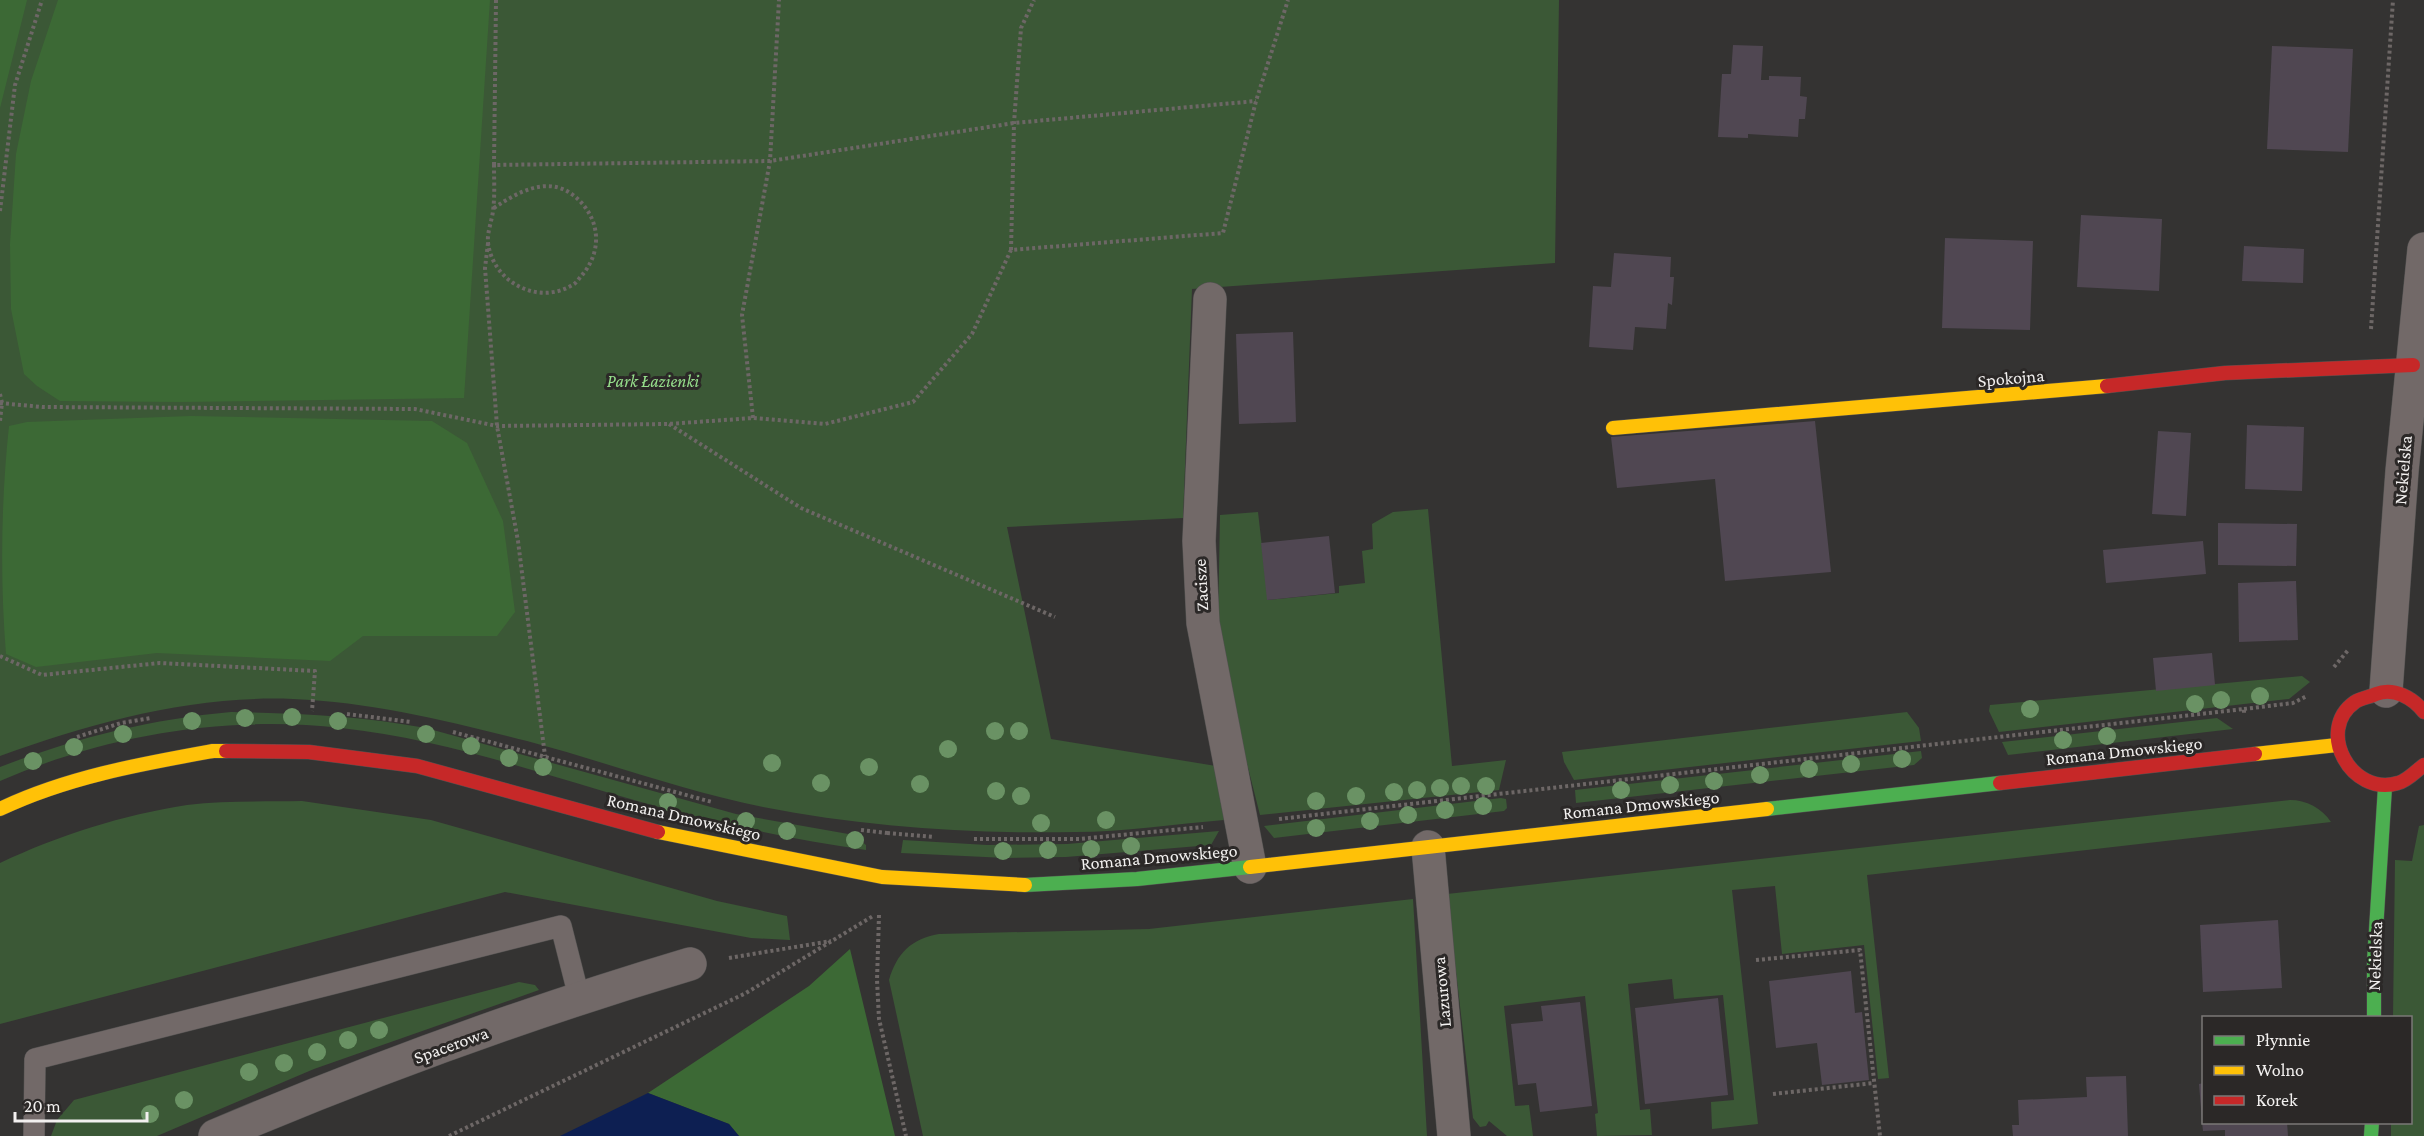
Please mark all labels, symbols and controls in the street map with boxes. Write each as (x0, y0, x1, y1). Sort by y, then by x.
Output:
street label: Spokojna (1977, 365, 2045, 392)
park label: Park Łazienki (607, 371, 699, 391)
street label: Nekielska (2390, 435, 2416, 505)
street label: Zacisze (1190, 558, 1212, 612)
street label: Romana Dmowskiego (2045, 733, 2203, 769)
street label: Romana Dmowskiego (1562, 787, 1720, 823)
street label: Romana Dmowskiego (605, 790, 763, 844)
street label: Romana Dmowskiego (1080, 840, 1238, 874)
street label: Nekielska (2364, 921, 2386, 991)
street label: Lazurowa (1429, 956, 1455, 1028)
legend (2202, 1016, 2412, 1124)
street label: Spacerowa (411, 1022, 491, 1068)
text: Płynnie (2256, 1030, 2310, 1050)
text: Wolno (2256, 1060, 2304, 1080)
scale bar (15, 1085, 147, 1123)
text: Korek (2256, 1090, 2298, 1110)
text: 20 m (24, 1096, 61, 1116)

